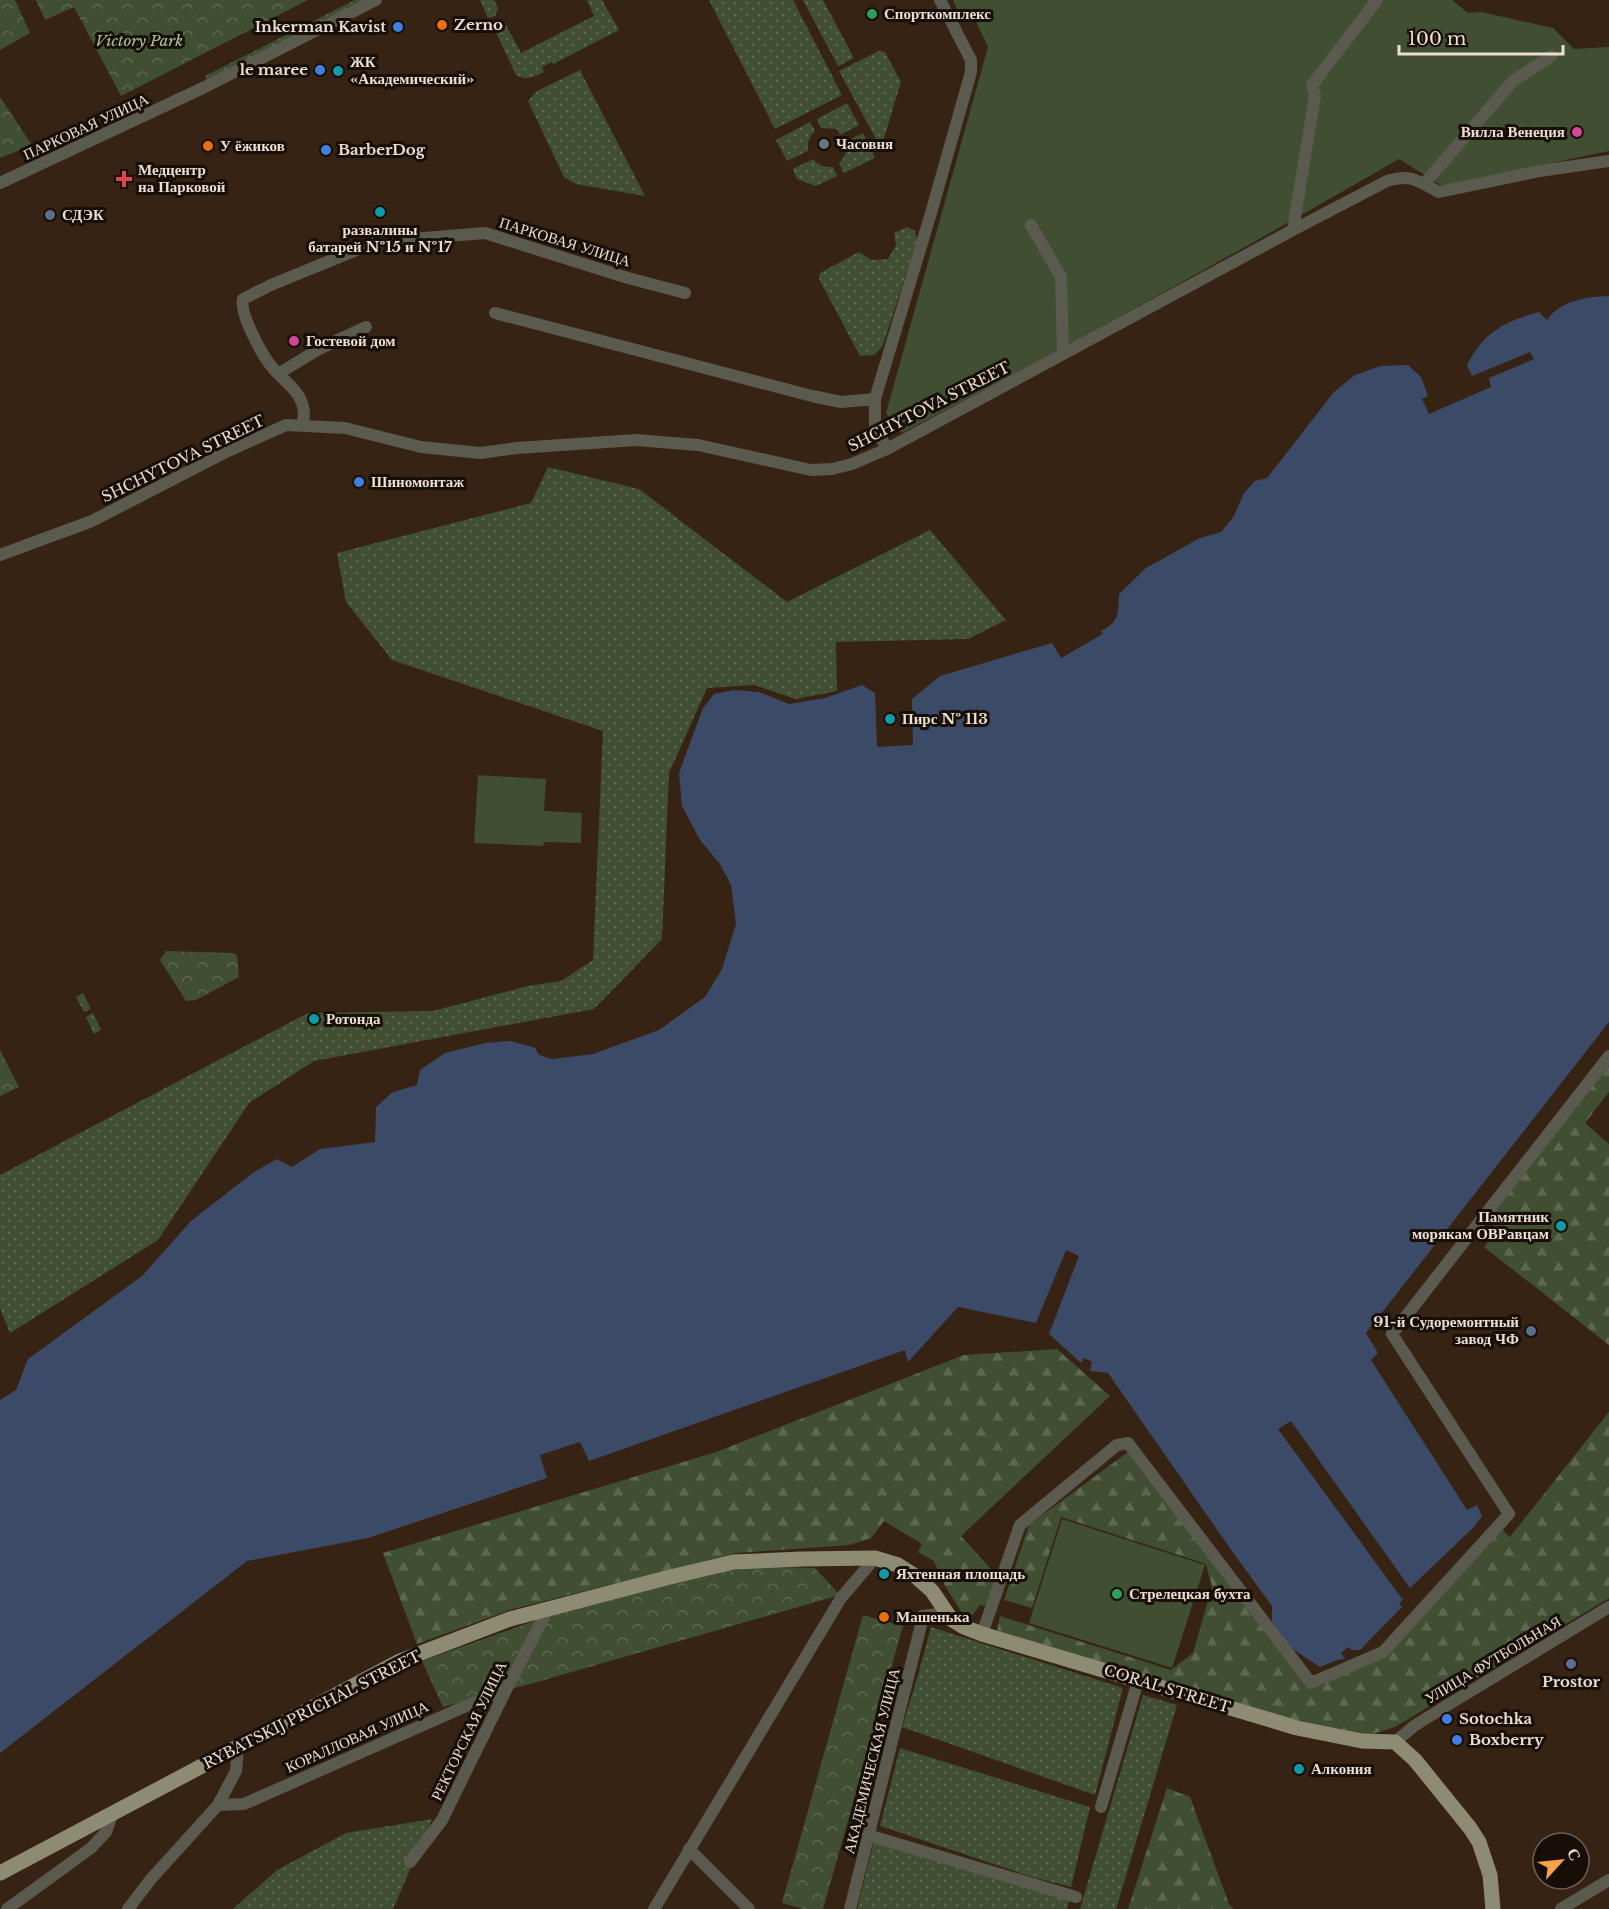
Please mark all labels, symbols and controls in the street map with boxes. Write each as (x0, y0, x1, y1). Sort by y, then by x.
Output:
place label: Спорткомплекс (884, 4, 991, 23)
marker: Спорткомплекс (865, 7, 879, 21)
place label: Zerno (454, 15, 503, 34)
place label: Inkerman Kavist (255, 17, 386, 36)
marker: Zerno (435, 18, 449, 32)
scale bar (1399, 18, 1562, 56)
marker: Inkerman Kavist (391, 20, 405, 34)
text: 100 m (1408, 28, 1466, 50)
park label: Victory Park (95, 31, 183, 50)
place label: ЖК «Академический» (350, 52, 474, 88)
place label: le maree (240, 60, 308, 79)
marker: le maree (313, 63, 327, 77)
marker: ЖК «Академический» (331, 64, 345, 78)
street label: ПАРКОВАЯ УЛИЦА (20, 89, 152, 164)
place label: Вилла Венеция (1461, 122, 1565, 141)
marker: Вилла Венеция (1570, 125, 1584, 139)
place label: Часовня (836, 134, 893, 153)
place label: У ёжиков (220, 136, 285, 155)
marker: Часовня (817, 137, 831, 151)
marker: У ёжиков (201, 139, 215, 153)
place label: BarberDog (338, 140, 426, 159)
marker: BarberDog (319, 143, 333, 157)
place label: Медцентр на Парковой (138, 160, 226, 196)
marker: Медцентр на Парковой (115, 170, 133, 188)
place label: СДЭК (62, 205, 104, 224)
marker: развалины батарей №15 и №17 (373, 205, 387, 219)
marker: СДЭК (43, 208, 57, 222)
street label: ПАРКОВАЯ УЛИЦА (497, 213, 633, 271)
place label: развалины батарей №15 и №17 (308, 220, 452, 256)
place label: Гостевой дом (306, 331, 396, 350)
marker: Гостевой дом (287, 334, 301, 348)
street label: SHCHYTOVA STREET (845, 357, 1013, 456)
street label: SHCHYTOVA STREET (98, 411, 267, 506)
place label: Шиномонтаж (371, 472, 464, 491)
marker: Шиномонтаж (352, 475, 366, 489)
place label: Пирс № 113 (902, 709, 988, 728)
marker: Пирс № 113 (883, 712, 897, 726)
place label: Ротонда (326, 1009, 381, 1028)
marker: Ротонда (307, 1012, 321, 1026)
place label: Памятник морякам ОВРавцам (1412, 1207, 1549, 1243)
marker: Памятник морякам ОВРавцам (1554, 1219, 1568, 1233)
place label: 91-й Судоремонтный завод ЧФ (1373, 1312, 1519, 1348)
marker: 91-й Судоремонтный завод ЧФ (1524, 1324, 1538, 1338)
place label: Яхтенная площадь (896, 1564, 1025, 1583)
marker: Яхтенная площадь (877, 1567, 891, 1581)
place label: Стрелецкая бухта (1129, 1584, 1251, 1603)
marker: Стрелецкая бухта (1110, 1587, 1124, 1601)
place label: Машенька (896, 1607, 970, 1626)
marker: Машенька (877, 1610, 891, 1624)
street label: УЛИЦА ФУТБОЛЬНАЯ (1421, 1611, 1564, 1708)
street label: RYBATSKIJ PRICHAL STREET (200, 1646, 424, 1773)
marker: Prostor (1564, 1657, 1578, 1671)
street label: РЕКТОРСКАЯ УЛИЦА (427, 1658, 511, 1804)
street label: CORAL STREET (1102, 1660, 1233, 1717)
street label: АКАДЕМИЧЕСКАЯ УЛИЦА (839, 1666, 904, 1856)
place label: Prostor (1542, 1672, 1601, 1691)
street label: КОРАЛЛОВАЯ УЛИЦА (282, 1696, 431, 1777)
place label: Sotochka (1459, 1709, 1533, 1728)
marker: Sotochka (1440, 1712, 1454, 1726)
place label: Boxberry (1469, 1730, 1544, 1749)
marker: Boxberry (1450, 1733, 1464, 1747)
place label: Алкония (1311, 1759, 1372, 1778)
marker: Алкония (1292, 1762, 1306, 1776)
north arrow (1531, 1831, 1591, 1891)
text: С (1563, 1844, 1586, 1864)

